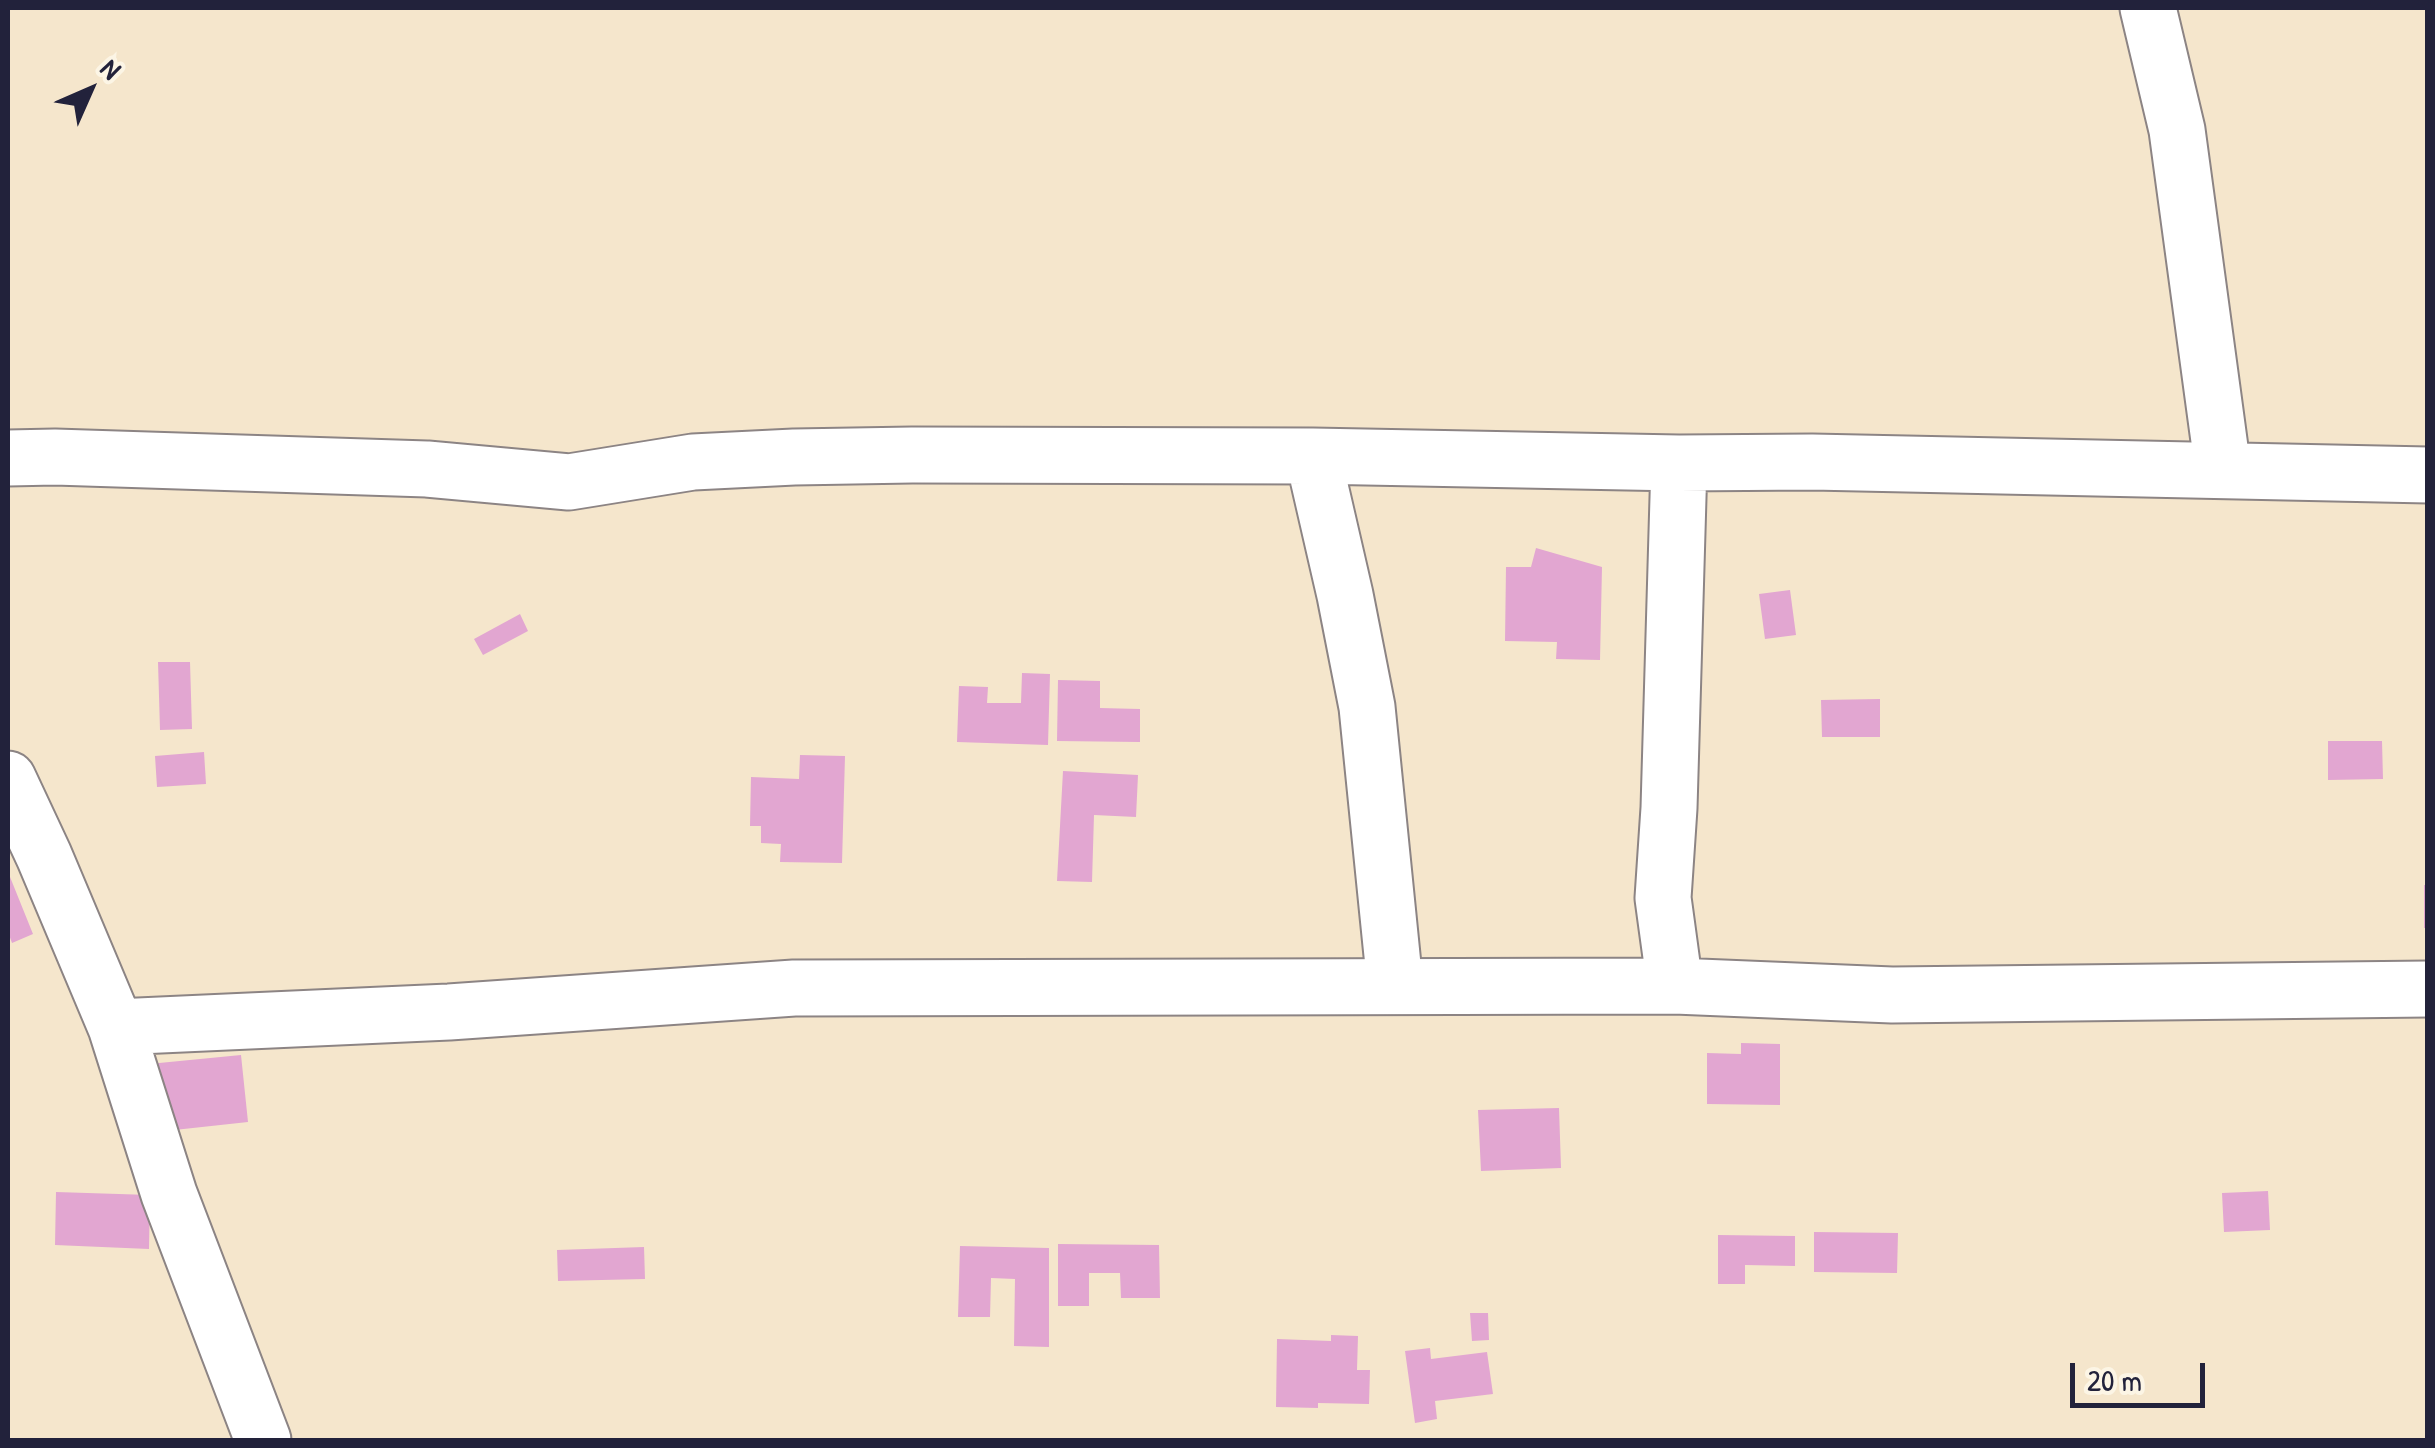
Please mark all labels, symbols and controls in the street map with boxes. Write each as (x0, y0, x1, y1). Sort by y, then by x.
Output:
north arrow (40, 40, 140, 140)
text: N (93, 50, 130, 87)
scale bar (2075, 1343, 2210, 1405)
text: 20 m (2087, 1360, 2142, 1400)

